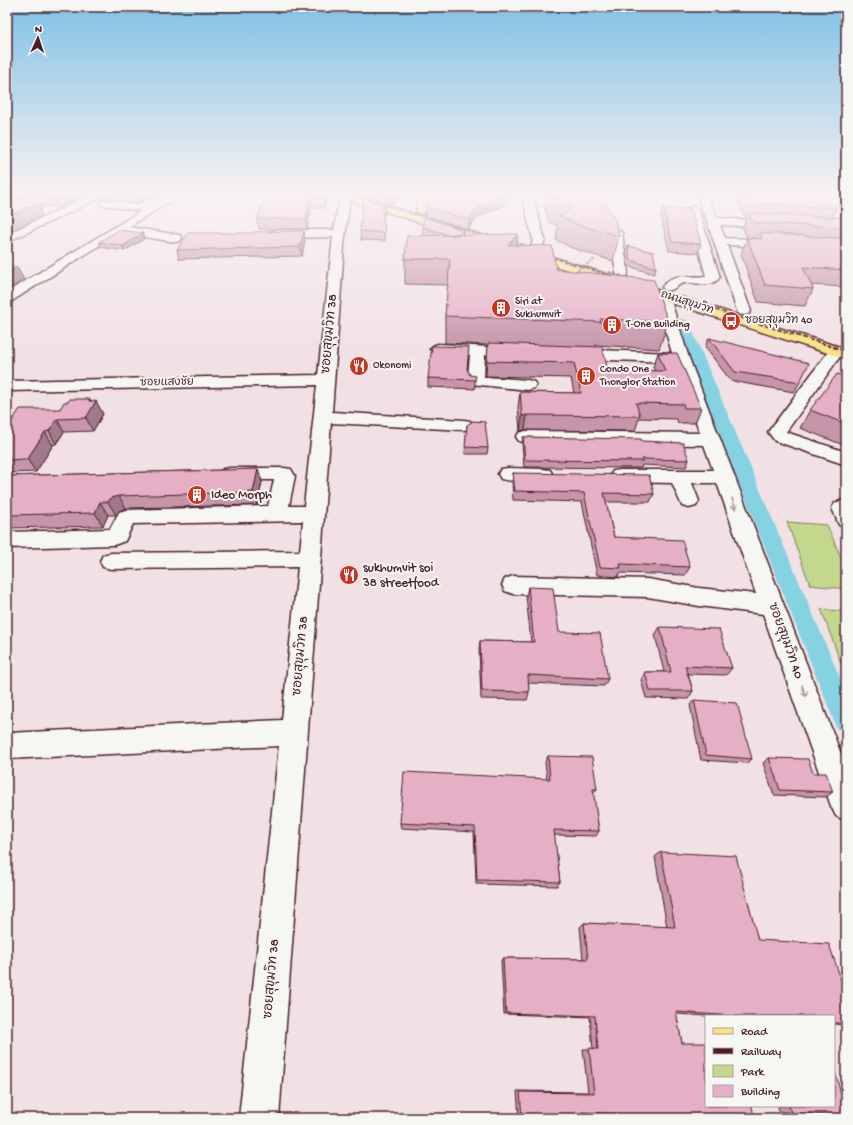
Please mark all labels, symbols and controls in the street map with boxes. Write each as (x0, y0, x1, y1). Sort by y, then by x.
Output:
north arrow (18, 18, 58, 58)
text: N (35, 24, 42, 36)
street label: ถนนสุขุมวิท (659, 286, 716, 318)
street label: ซอยสุขุมวิท 38 (317, 293, 341, 375)
place label: Siri at Sukhumvit (515, 296, 562, 321)
building icon: Siri at Sukhumvit (490, 297, 512, 319)
bus stop icon: ซอยสุขุมวิท 40 (720, 310, 742, 332)
place label: ซอยสุขุมวิท 40 (745, 312, 813, 328)
building icon: T-One Building (601, 314, 623, 336)
place label: T-One Building (625, 319, 690, 331)
restaurant icon: Okonomi (348, 355, 370, 377)
place label: Okonomi (373, 360, 411, 372)
place label: Condo One Thonglor Station (599, 364, 676, 389)
building icon: Condo One Thonglor Station (575, 365, 597, 387)
street label: ซอยแสงชัย (140, 374, 194, 389)
building icon: Ideo Morph (186, 484, 208, 506)
place label: Ideo Morph (211, 488, 272, 503)
one-way arrow (730, 498, 738, 510)
place label: sukhumvit soi 38 streetfood (362, 561, 440, 591)
restaurant icon: sukhumvit soi 38 streetfood (338, 564, 360, 586)
street label: ซอยสุขุมวิท 40 (764, 600, 808, 682)
street label: ซอยสุขุมวิท 38 (288, 615, 312, 697)
one-way arrow (800, 685, 808, 697)
street label: ซอยสุขุมวิท 38 (259, 938, 283, 1020)
legend (705, 1015, 835, 1107)
text: Road (741, 1026, 768, 1040)
text: Railway (741, 1046, 781, 1060)
text: Park (740, 1066, 766, 1080)
text: Building (740, 1086, 780, 1100)

